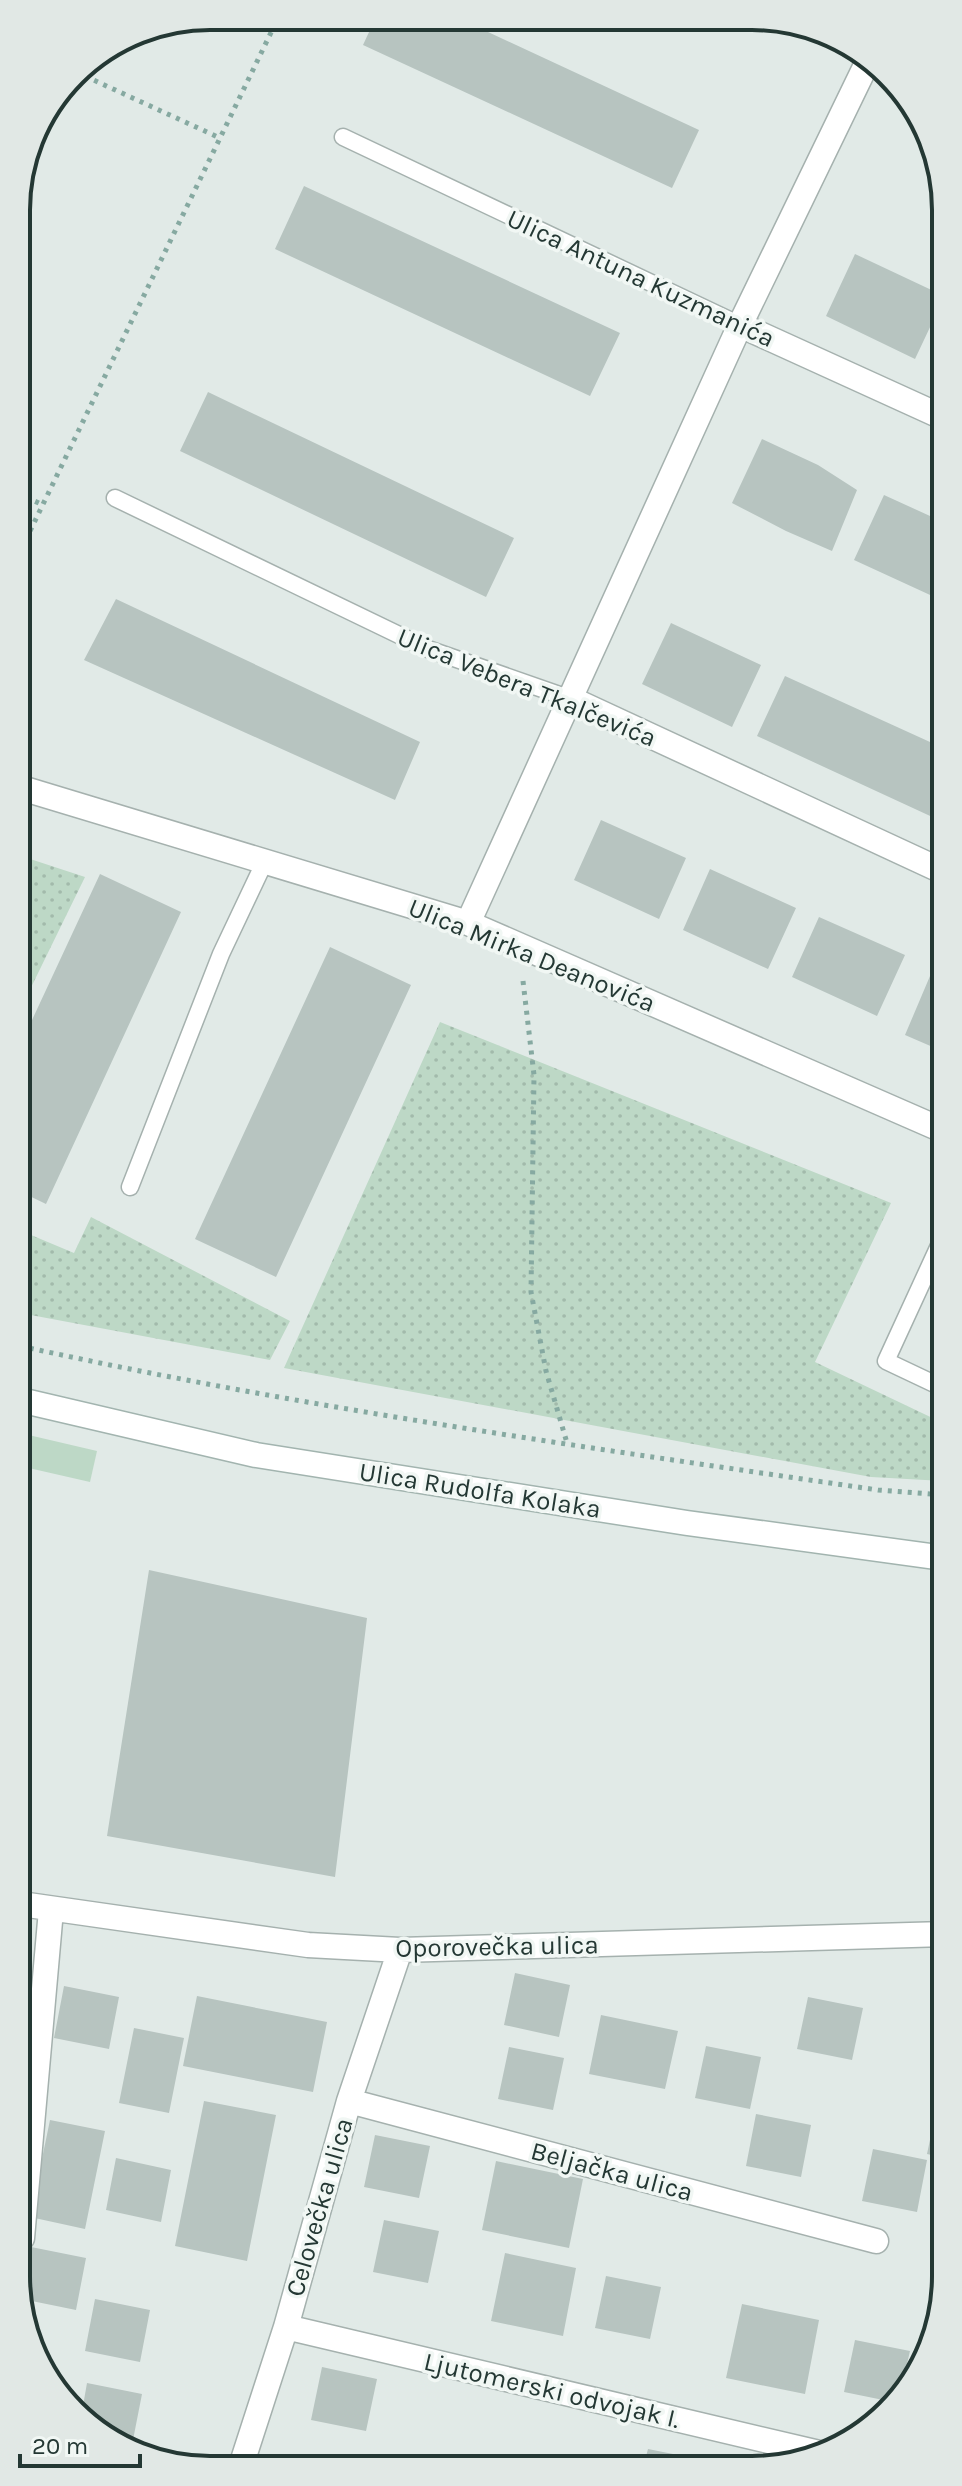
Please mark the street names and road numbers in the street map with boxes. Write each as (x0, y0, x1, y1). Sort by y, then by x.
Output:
street label: Ulica Antuna Kuzmanića (502, 203, 780, 354)
street label: Ulica Vebera Tkalčevića (393, 621, 661, 754)
street label: Ulica Mirka Deanovića (404, 892, 660, 1019)
street label: Ulica Rudolfa Kolaka (357, 1456, 603, 1525)
street label: Oporovečka ulica (395, 1929, 599, 1964)
street label: Celovečka ulica (279, 2114, 360, 2300)
street label: Beljačka ulica (528, 2135, 696, 2208)
street label: Ljutomerski odvojak I. (421, 2346, 683, 2435)

